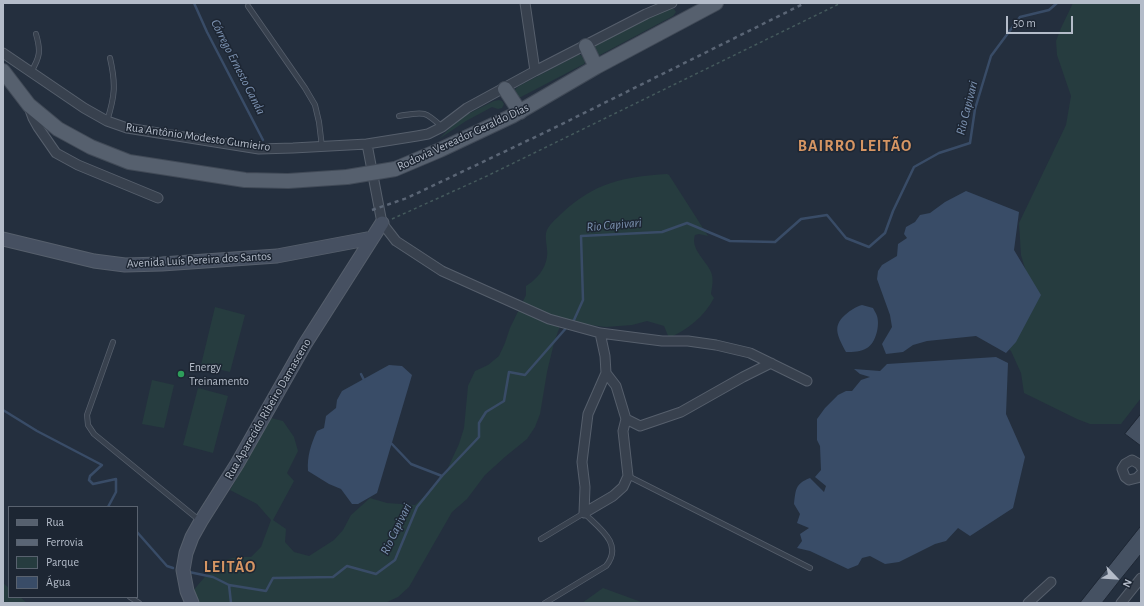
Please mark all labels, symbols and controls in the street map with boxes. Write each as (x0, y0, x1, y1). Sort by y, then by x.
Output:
scale bar (1008, 8, 1075, 34)
water label: Córrego Ernesto Ganda (207, 17, 269, 117)
text: 50 m (1013, 17, 1036, 29)
water label: Rio Capivari (953, 79, 981, 137)
street label: Rodovia Vereador Geraldo Dias (395, 100, 531, 174)
street label: Rua Antônio Modesto Gumieiro (125, 120, 271, 154)
district label: BAIRRO LEITÃO (798, 136, 912, 156)
water label: Rio Capivari (586, 215, 642, 235)
street label: Avenida Luís Pereira dos Santos (126, 249, 272, 271)
street label: Rua Aparecido Ribeiro Damasceno (222, 336, 314, 482)
place label: Energy Treinamento (189, 360, 249, 388)
marker: Energy Treinamento (176, 369, 186, 379)
water label: Rio Capivari (377, 501, 415, 557)
legend (8, 506, 138, 598)
text: Rua (46, 516, 64, 528)
text: Ferrovia (46, 536, 83, 548)
text: Parque (46, 556, 79, 568)
district label: LEITÃO (204, 557, 256, 577)
north arrow (1096, 558, 1136, 598)
text: Água (46, 576, 70, 588)
text: N (1121, 577, 1134, 589)

